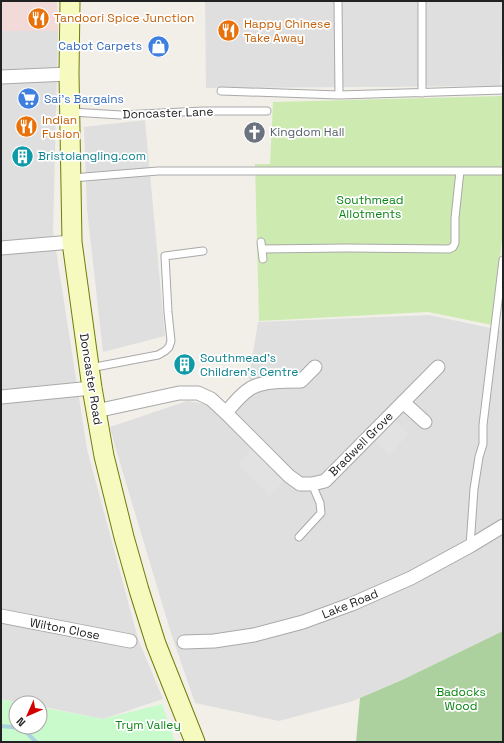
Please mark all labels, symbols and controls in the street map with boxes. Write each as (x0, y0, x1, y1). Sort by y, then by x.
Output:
restaurant icon: Tandoori Spice Junction (26, 5, 52, 31)
place label: Tandoori Spice Junction (54, 10, 194, 26)
place label: Happy Chinese Take Away (244, 16, 331, 46)
restaurant icon: Happy Chinese Take Away (215, 18, 241, 44)
shop icon: Cabot Carpets (145, 33, 171, 59)
place label: Cabot Carpets (58, 38, 142, 54)
supermarket icon: Sai's Bargains (15, 86, 41, 112)
place label: Sai's Bargains (44, 91, 124, 107)
street label: Doncaster Lane (122, 103, 214, 123)
place label: Indian Fusion (42, 112, 80, 142)
restaurant icon: Indian Fusion (14, 114, 40, 140)
church icon: Kingdom Hall (241, 119, 267, 145)
place label: Kingdom Hall (270, 124, 345, 140)
building icon: Bristolangling.com (9, 143, 35, 169)
place label: Bristolangling.com (38, 148, 146, 164)
park label: Southmead Allotments (337, 192, 403, 222)
street label: Doncaster Road (76, 332, 106, 426)
place label: Southmead's Children's Centre (200, 350, 298, 380)
building icon: Southmead's Children's Centre (171, 352, 197, 378)
street label: Bradwell Grove (325, 408, 397, 480)
street label: Lake Road (320, 585, 380, 623)
street label: Wilton Close (29, 614, 101, 644)
park label: Badocks Wood (436, 684, 486, 714)
north arrow (8, 695, 48, 735)
text: N (13, 715, 28, 730)
park label: Trym Valley (115, 717, 181, 733)

